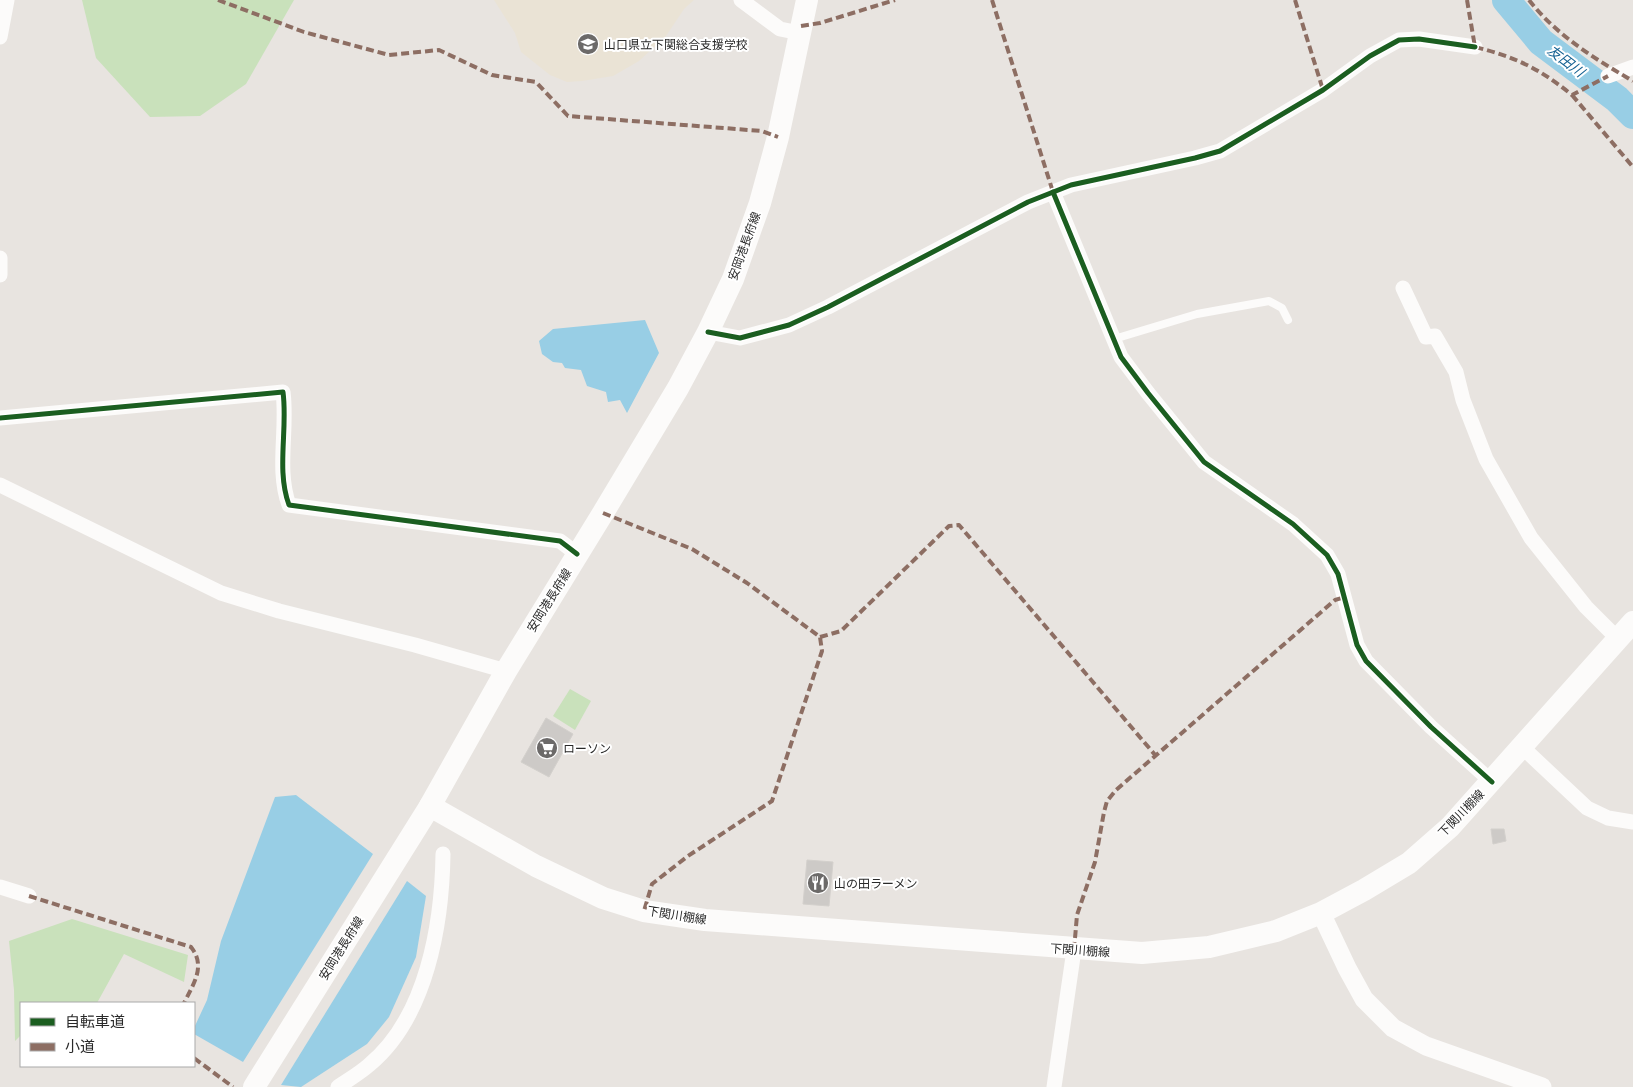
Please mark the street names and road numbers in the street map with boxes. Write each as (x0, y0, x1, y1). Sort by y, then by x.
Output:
street label: 安岡港長府線 (725, 210, 763, 282)
street label: 安岡港長府線 (524, 565, 574, 635)
street label: 下関川棚線 (1435, 786, 1487, 840)
street label: 下関川棚線 (646, 903, 708, 927)
street label: 安岡港長府線 (316, 913, 366, 983)
street label: 下関川棚線 (1050, 940, 1110, 960)

